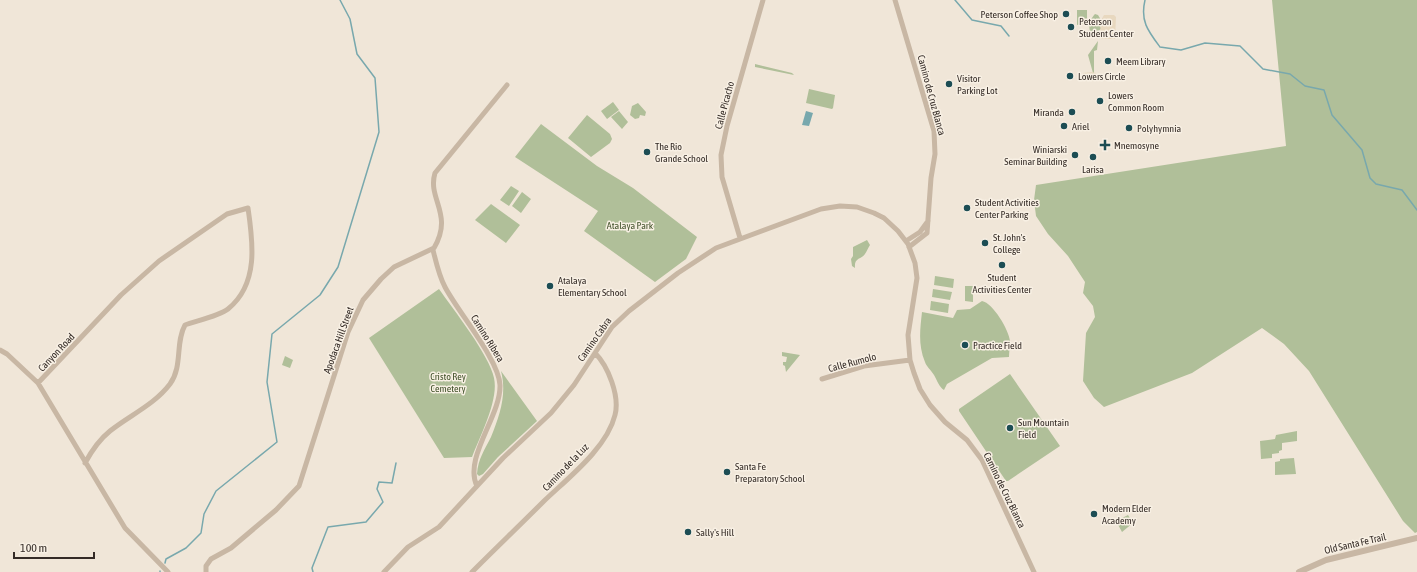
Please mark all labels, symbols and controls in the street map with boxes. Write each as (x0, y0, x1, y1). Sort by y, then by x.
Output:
place label: Peterson Coffee Shop (980, 9, 1058, 20)
marker: Peterson Coffee Shop (1061, 9, 1071, 19)
place label: Peterson Student Center (1079, 16, 1135, 39)
marker: Peterson Student Center (1066, 22, 1076, 32)
street label: Camino de Cruz Blanca (915, 54, 948, 137)
marker: Meem Library (1103, 56, 1113, 66)
place label: Meem Library (1116, 56, 1166, 67)
marker: Lowers Circle (1065, 71, 1075, 81)
place label: Lowers Circle (1078, 71, 1126, 82)
place label: Visitor Parking Lot (957, 73, 998, 96)
marker: Visitor Parking Lot (944, 79, 954, 89)
street label: Calle Picacho (713, 80, 736, 130)
place label: Lowers Common Room (1108, 90, 1164, 113)
marker: Lowers Common Room (1095, 96, 1105, 106)
place label: Miranda (1033, 107, 1064, 118)
marker: Miranda (1067, 107, 1077, 117)
marker: Ariel (1059, 121, 1069, 131)
place label: Ariel (1072, 121, 1090, 132)
marker: Polyhymnia (1124, 123, 1134, 133)
place label: Polyhymnia (1137, 123, 1181, 134)
marker: Mnemosyne (1099, 139, 1111, 151)
place label: Mnemosyne (1114, 140, 1159, 151)
place label: The Rio Grande School (655, 141, 708, 164)
place label: Winiarski Seminar Building (1004, 144, 1068, 167)
marker: The Rio Grande School (642, 147, 652, 157)
marker: Winiarski Seminar Building (1070, 150, 1080, 160)
marker: Larisa (1088, 152, 1098, 162)
place label: Larisa (1082, 164, 1104, 175)
place label: Student Activities Center Parking (975, 197, 1039, 220)
marker: Student Activities Center Parking (962, 203, 972, 213)
park label: Atalaya Park (607, 220, 654, 231)
place label: St. John's College (993, 232, 1026, 255)
marker: St. John's College (980, 238, 990, 248)
marker: Student Activities Center (997, 260, 1007, 270)
place label: Student Activities Center (973, 272, 1033, 295)
place label: Atalaya Elementary School (558, 275, 627, 298)
marker: Atalaya Elementary School (545, 281, 555, 291)
street label: Apodaca Hill Street (321, 305, 356, 375)
street label: Camino Ribera (469, 313, 507, 364)
street label: Camino Cabra (575, 315, 614, 363)
street label: Canyon Road (36, 331, 77, 374)
marker: Practice Field (960, 340, 970, 350)
place label: Practice Field (973, 340, 1022, 351)
street label: Calle Rumolo (827, 351, 878, 374)
park label: Cristo Rey Cemetery (430, 371, 466, 394)
place label: Sun Mountain Field (1018, 417, 1069, 440)
marker: Sun Mountain Field (1005, 423, 1015, 433)
street label: Camino de la Luz (540, 441, 591, 493)
street label: Camino de Cruz Blanca (981, 451, 1028, 530)
place label: Santa Fe Preparatory School (735, 461, 805, 484)
marker: Santa Fe Preparatory School (722, 467, 732, 477)
place label: Modern Elder Academy (1102, 503, 1152, 526)
marker: Modern Elder Academy (1089, 509, 1099, 519)
marker: Sally's Hill (683, 527, 693, 537)
place label: Sally's Hill (696, 527, 734, 538)
street label: Old Santa Fe Trail (1323, 531, 1387, 556)
scale bar (14, 534, 94, 560)
text: 100 m (20, 541, 47, 555)

